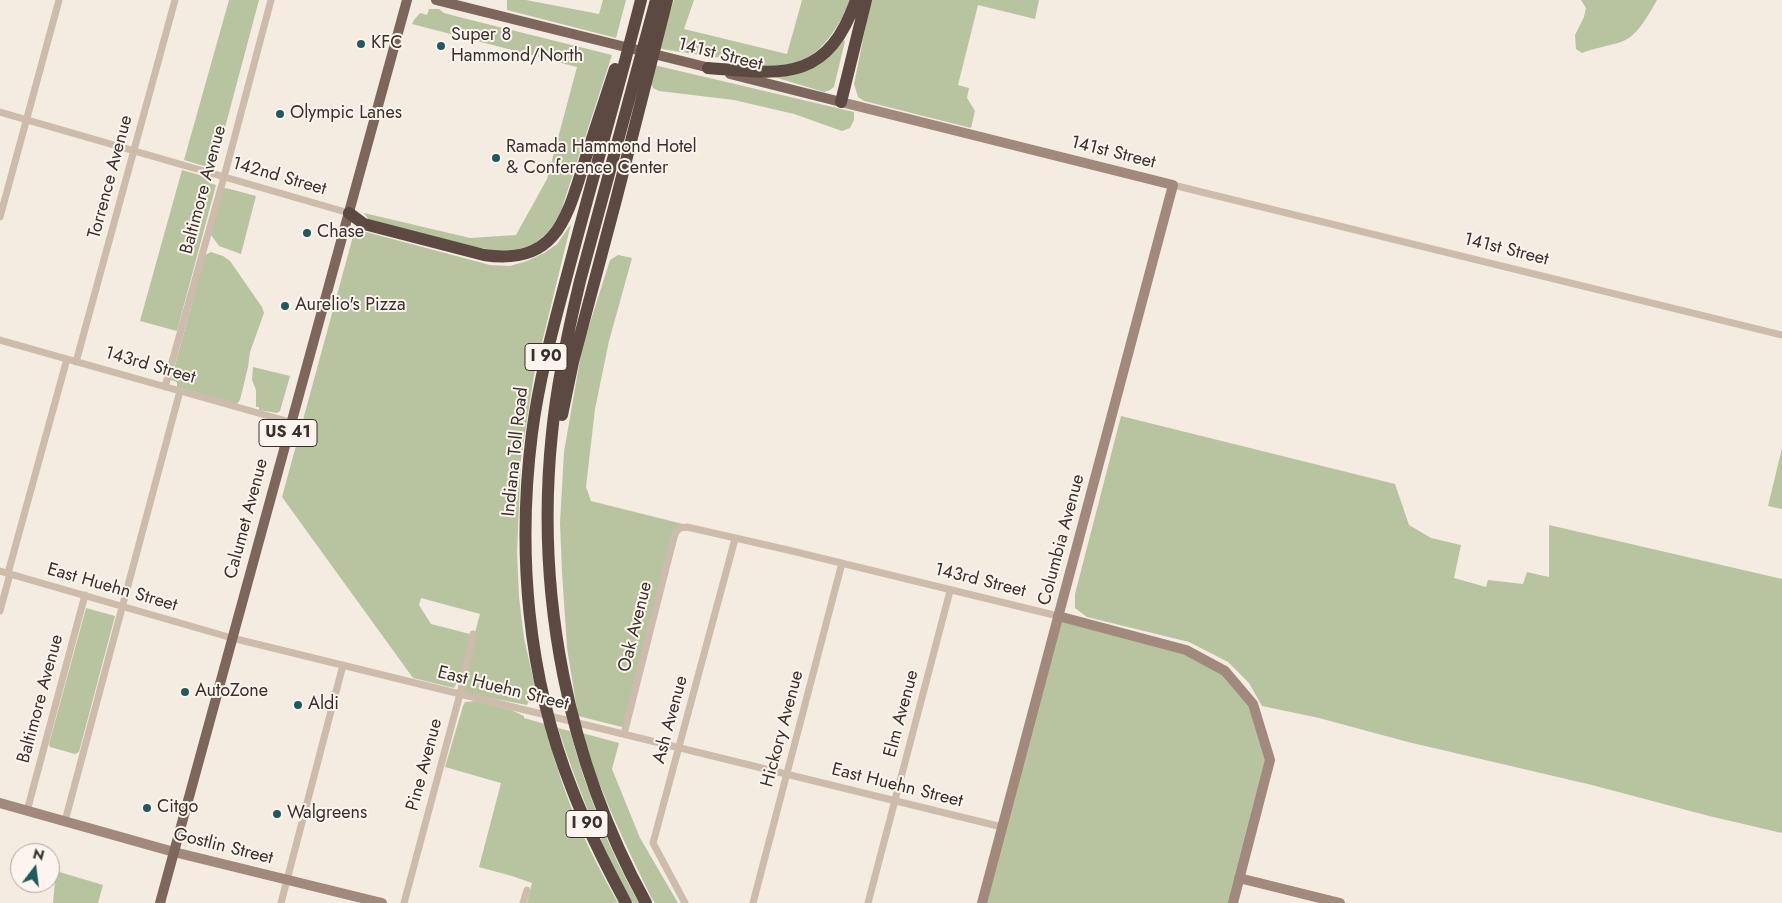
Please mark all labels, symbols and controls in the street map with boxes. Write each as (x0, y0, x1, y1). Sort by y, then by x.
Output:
place label: Super 8 Hammond/North (451, 25, 583, 68)
place label: KFC (371, 33, 402, 55)
street label: 141st Street (675, 34, 765, 76)
marker: KFC (355, 38, 367, 50)
marker: Super 8 Hammond/North (435, 40, 447, 52)
place label: Olympic Lanes (290, 103, 402, 125)
marker: Olympic Lanes (274, 108, 286, 120)
street label: Torrence Avenue (84, 113, 138, 241)
street label: Baltimore Avenue (176, 123, 232, 257)
street label: 141st Street (1068, 132, 1158, 174)
place label: Ramada Hammond Hotel & Conference Center (506, 137, 697, 180)
marker: Ramada Hammond Hotel & Conference Center (490, 152, 502, 164)
street label: 142nd Street (229, 153, 329, 201)
place label: Chase (317, 222, 364, 244)
marker: Chase (301, 227, 313, 239)
street label: 141st Street (1461, 229, 1551, 271)
place label: Aurelio's Pizza (295, 295, 406, 317)
marker: Aurelio's Pizza (279, 300, 291, 312)
street label: 143rd Street (102, 343, 198, 389)
road number: I 90 (525, 344, 567, 371)
street label: Indiana Toll Road (498, 386, 534, 518)
road number: US 41 (259, 419, 317, 446)
street label: Calumet Avenue (221, 456, 273, 582)
street label: Columbia Avenue (1034, 472, 1090, 608)
street label: East Huehn Street (44, 559, 180, 617)
street label: 143rd Street (932, 559, 1028, 603)
street label: Oak Avenue (614, 580, 658, 674)
street label: Baltimore Avenue (13, 632, 69, 766)
street label: East Huehn Street (435, 662, 571, 716)
street label: Hickory Avenue (757, 668, 809, 790)
street label: Elm Avenue (880, 668, 924, 760)
street label: Ash Avenue (649, 674, 693, 766)
place label: AutoZone (195, 681, 268, 703)
marker: AutoZone (179, 686, 191, 698)
place label: Aldi (308, 694, 339, 716)
marker: Aldi (292, 699, 304, 711)
street label: Pine Avenue (402, 716, 448, 814)
street label: East Huehn Street (829, 759, 965, 813)
place label: Citgo (157, 797, 198, 819)
marker: Citgo (141, 802, 153, 814)
place label: Walgreens (287, 803, 367, 825)
marker: Walgreens (271, 808, 283, 820)
road number: I 90 (566, 811, 608, 838)
street label: Gostlin Street (171, 824, 275, 870)
north arrow (10, 843, 60, 893)
text: N (31, 843, 47, 866)

